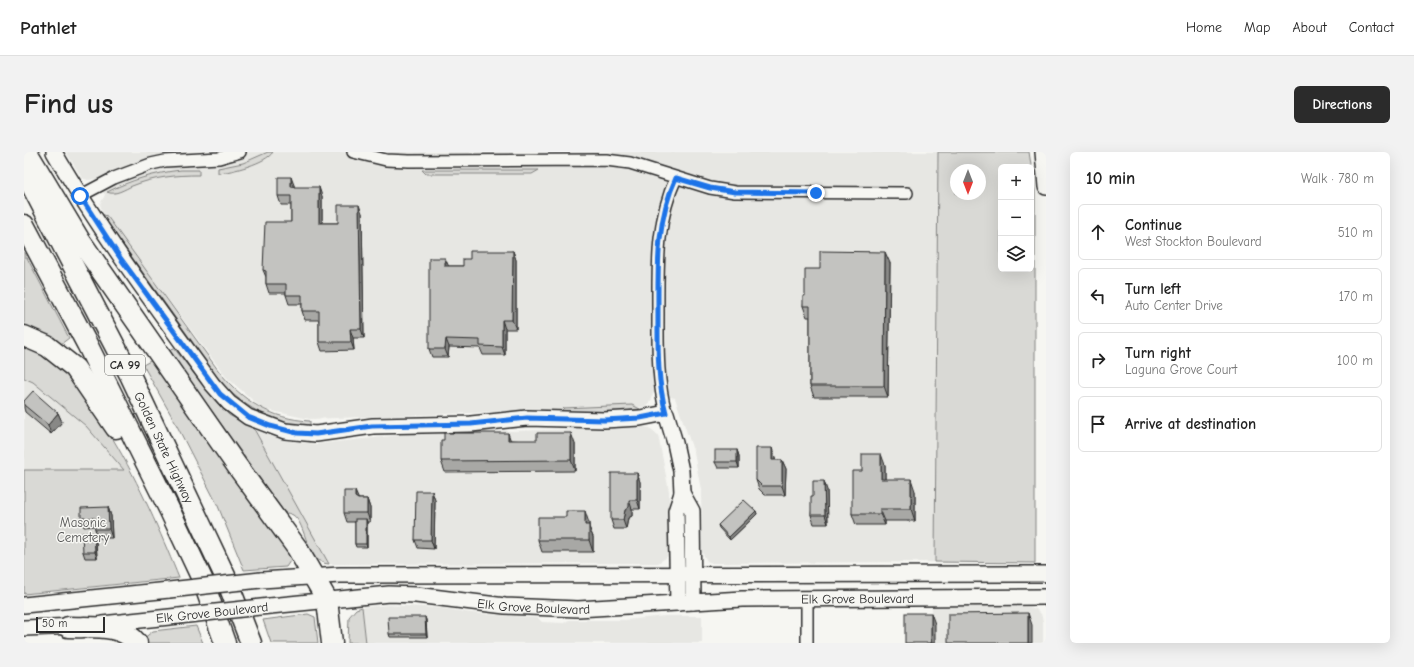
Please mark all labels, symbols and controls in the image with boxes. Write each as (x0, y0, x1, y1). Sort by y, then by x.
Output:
text: Pathlet (20, 17, 76, 39)
text: Home (1186, 19, 1222, 36)
text: Map (1244, 19, 1270, 36)
text: About (1292, 19, 1327, 36)
text: Contact (1349, 19, 1394, 36)
button: Directions (1294, 86, 1390, 123)
text: Find us (24, 88, 113, 120)
north arrow (950, 164, 986, 200)
map controls (998, 164, 1034, 272)
button: + (998, 164, 1034, 200)
text: 10 min (1086, 169, 1135, 188)
text: Walk · 780 m (1301, 171, 1374, 186)
route end (807, 184, 825, 202)
route start (71, 187, 89, 205)
button: − (998, 200, 1034, 236)
text: Continue (1125, 216, 1182, 234)
icon: ahead (1087, 221, 1109, 243)
text: 510 m (1338, 225, 1373, 240)
text: West Stockton Boulevard (1125, 234, 1262, 249)
button: layers (998, 236, 1034, 272)
text: Turn left (1125, 280, 1181, 298)
icon: left (1087, 285, 1109, 307)
text: 170 m (1339, 289, 1373, 304)
text: Auto Center Drive (1125, 298, 1223, 313)
text: Turn right (1125, 344, 1191, 362)
icon: right (1087, 349, 1109, 371)
text: 100 m (1337, 353, 1373, 368)
road number: CA 99 (105, 355, 145, 375)
text: Laguna Grove Court (1125, 362, 1237, 377)
street label: Golden State Highway (131, 389, 197, 506)
icon: arrive (1087, 413, 1109, 435)
text: Arrive at destination (1125, 415, 1256, 433)
park label: Masonic Cemetery (57, 515, 109, 545)
street label: Elk Grove Boulevard (801, 591, 914, 607)
street label: Elk Grove Boulevard (476, 596, 591, 617)
street label: Elk Grove Boulevard (155, 599, 269, 626)
scale bar (36, 615, 105, 634)
text: 50 m (42, 617, 67, 630)

